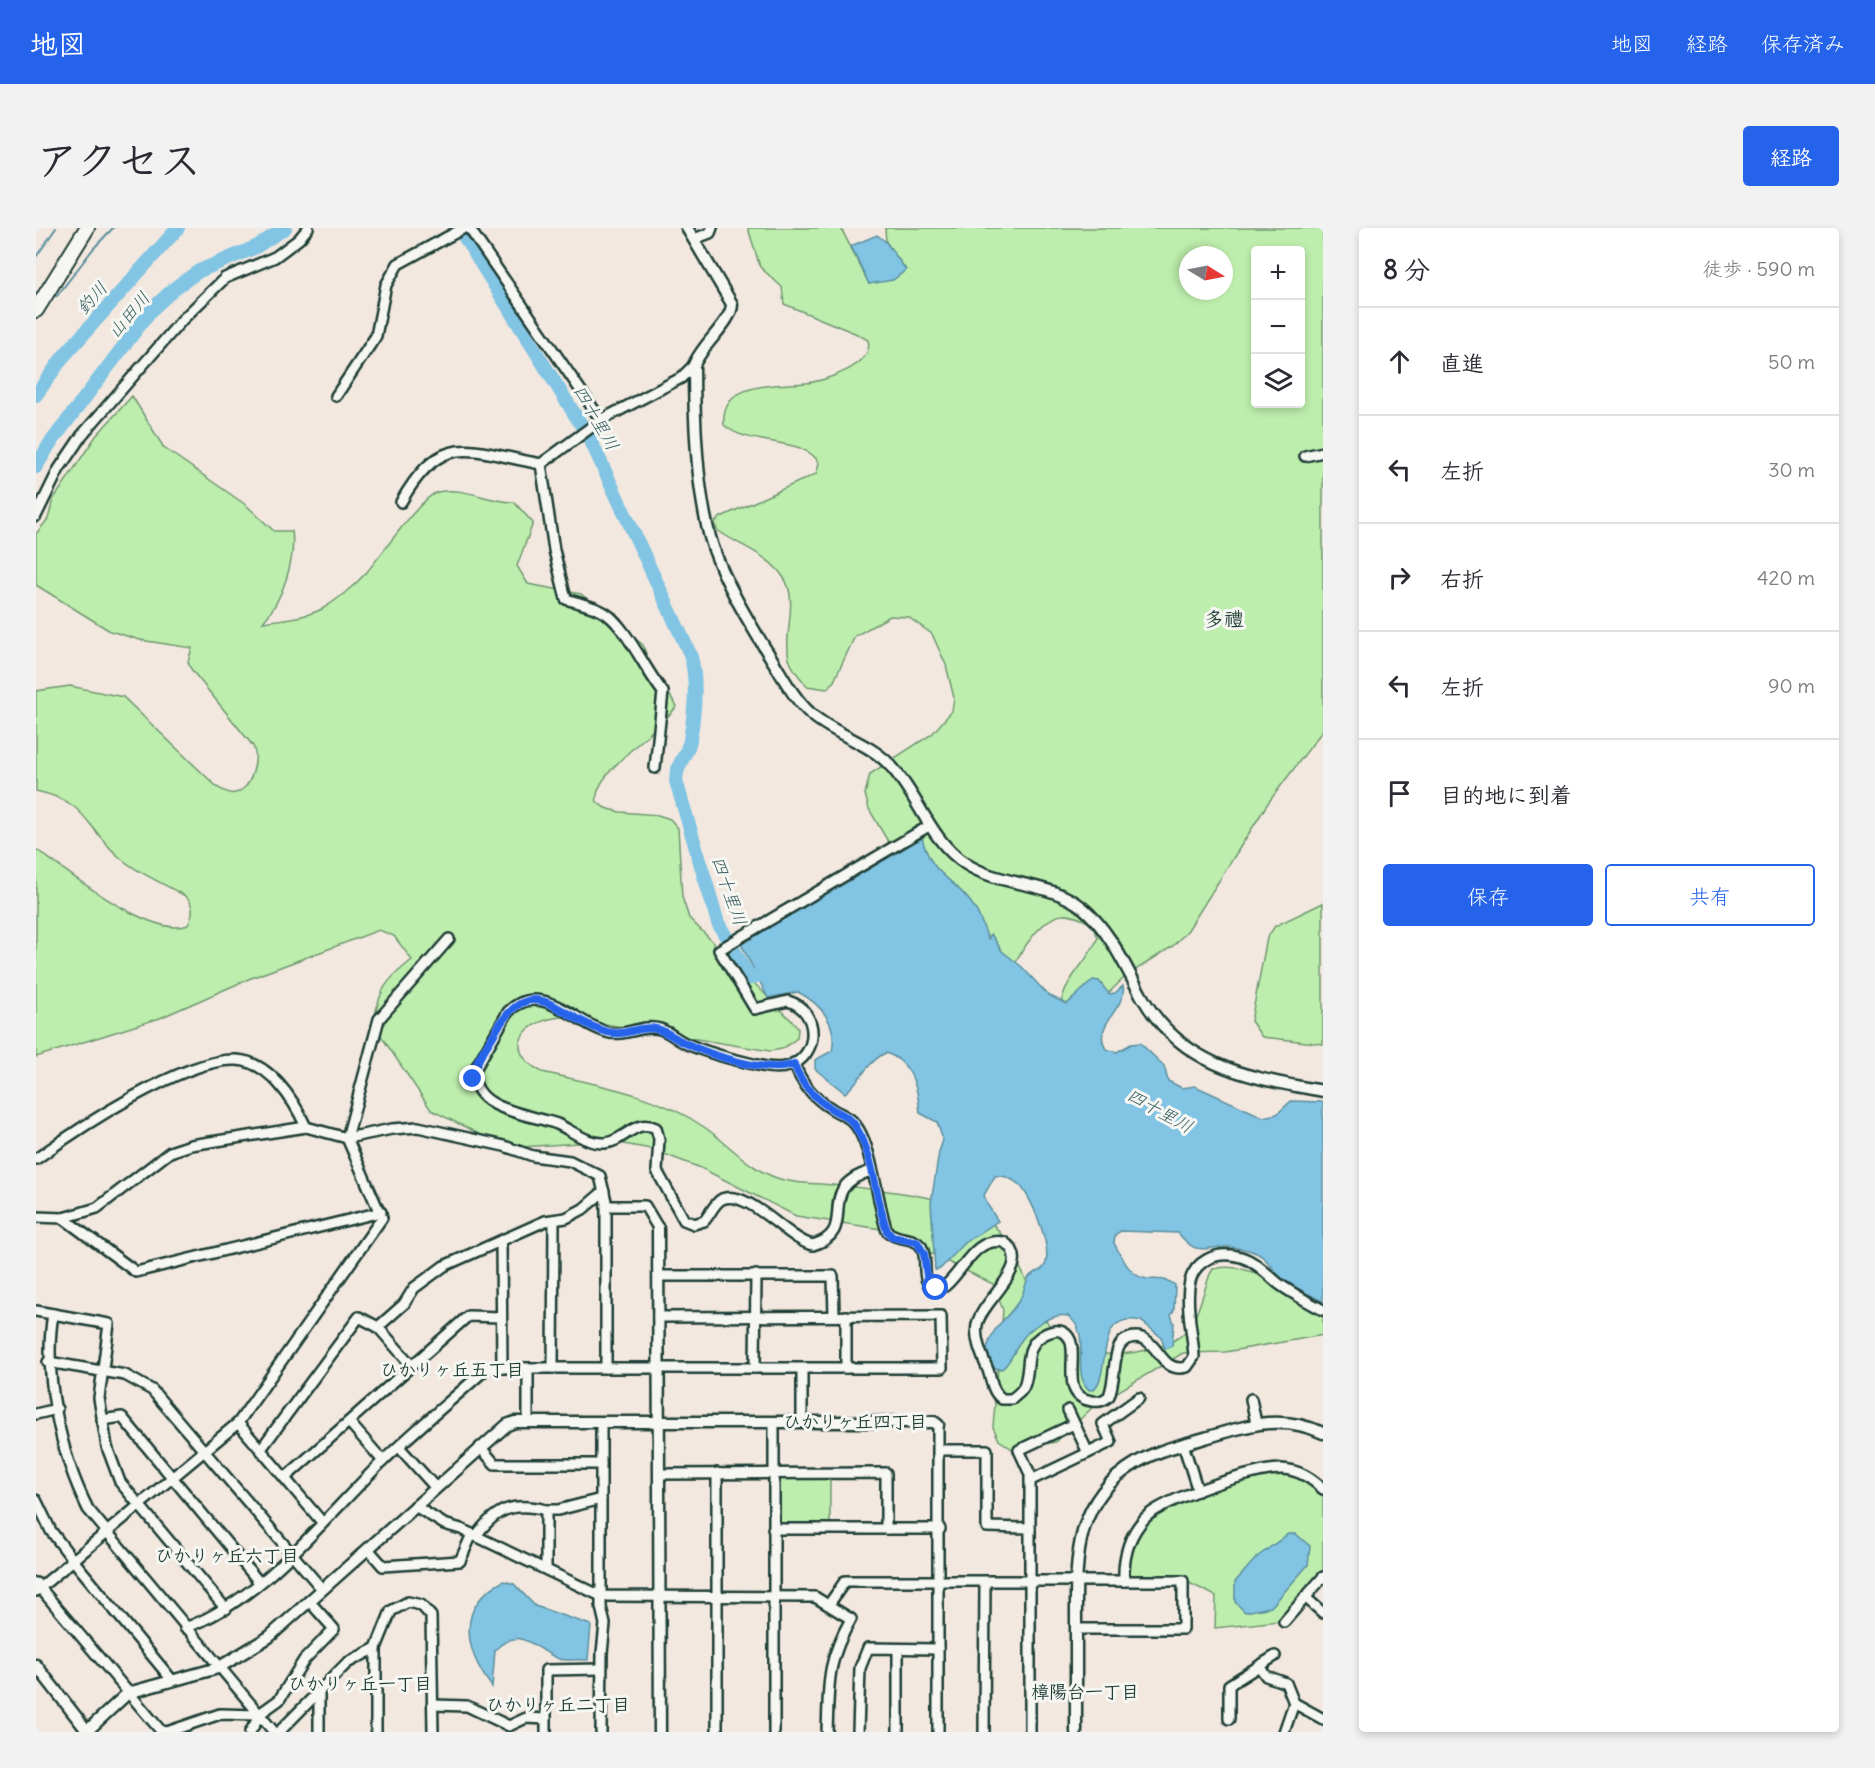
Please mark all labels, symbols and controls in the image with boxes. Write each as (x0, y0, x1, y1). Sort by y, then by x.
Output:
text: 地図 (30, 26, 86, 62)
text: 地図 (1611, 30, 1653, 57)
text: 経路 (1686, 30, 1728, 57)
text: 保存済み (1761, 30, 1845, 57)
button: 経路 (1743, 126, 1839, 186)
text: アクセス (36, 134, 201, 186)
north arrow (1179, 246, 1233, 300)
map controls (1251, 246, 1305, 408)
button: + (1251, 246, 1305, 300)
text: 8 分 (1383, 253, 1430, 286)
text: 徒歩 · 590 m (1703, 256, 1815, 281)
water label: 釣川 (71, 277, 112, 319)
water label: 山田川 (102, 287, 155, 343)
button: − (1251, 300, 1305, 354)
icon: ahead (1383, 345, 1416, 378)
text: 直進 (1440, 349, 1484, 377)
text: 50 m (1768, 349, 1815, 374)
button: layers (1251, 354, 1305, 408)
water label: 四十里川 (568, 381, 624, 455)
icon: left (1383, 453, 1416, 486)
text: 左折 (1440, 457, 1484, 485)
text: 30 m (1768, 457, 1815, 482)
icon: right (1383, 561, 1416, 594)
text: 右折 (1440, 565, 1484, 593)
text: 420 m (1757, 565, 1815, 590)
district label: 多禮 (1204, 606, 1244, 631)
icon: left (1383, 669, 1416, 702)
text: 左折 (1440, 673, 1484, 701)
text: 90 m (1768, 673, 1815, 698)
icon: arrive (1383, 777, 1416, 810)
text: 目的地に到着 (1440, 781, 1572, 809)
water label: 四十里川 (707, 853, 752, 929)
button: 保存 (1383, 864, 1593, 926)
button: 共有 (1605, 864, 1815, 926)
route end (459, 1065, 485, 1091)
water label: 四十里川 (1123, 1083, 1197, 1138)
route start (922, 1274, 948, 1300)
district label: ひかりヶ丘五丁目 (380, 1358, 524, 1381)
district label: ひかりヶ丘四丁目 (783, 1410, 927, 1433)
district label: ひかりヶ丘六丁目 (155, 1544, 299, 1567)
district label: ひかりヶ丘一丁目 (288, 1672, 432, 1695)
district label: 樟陽台一丁目 (1031, 1680, 1139, 1703)
district label: ひかりヶ丘二丁目 (486, 1693, 630, 1716)

